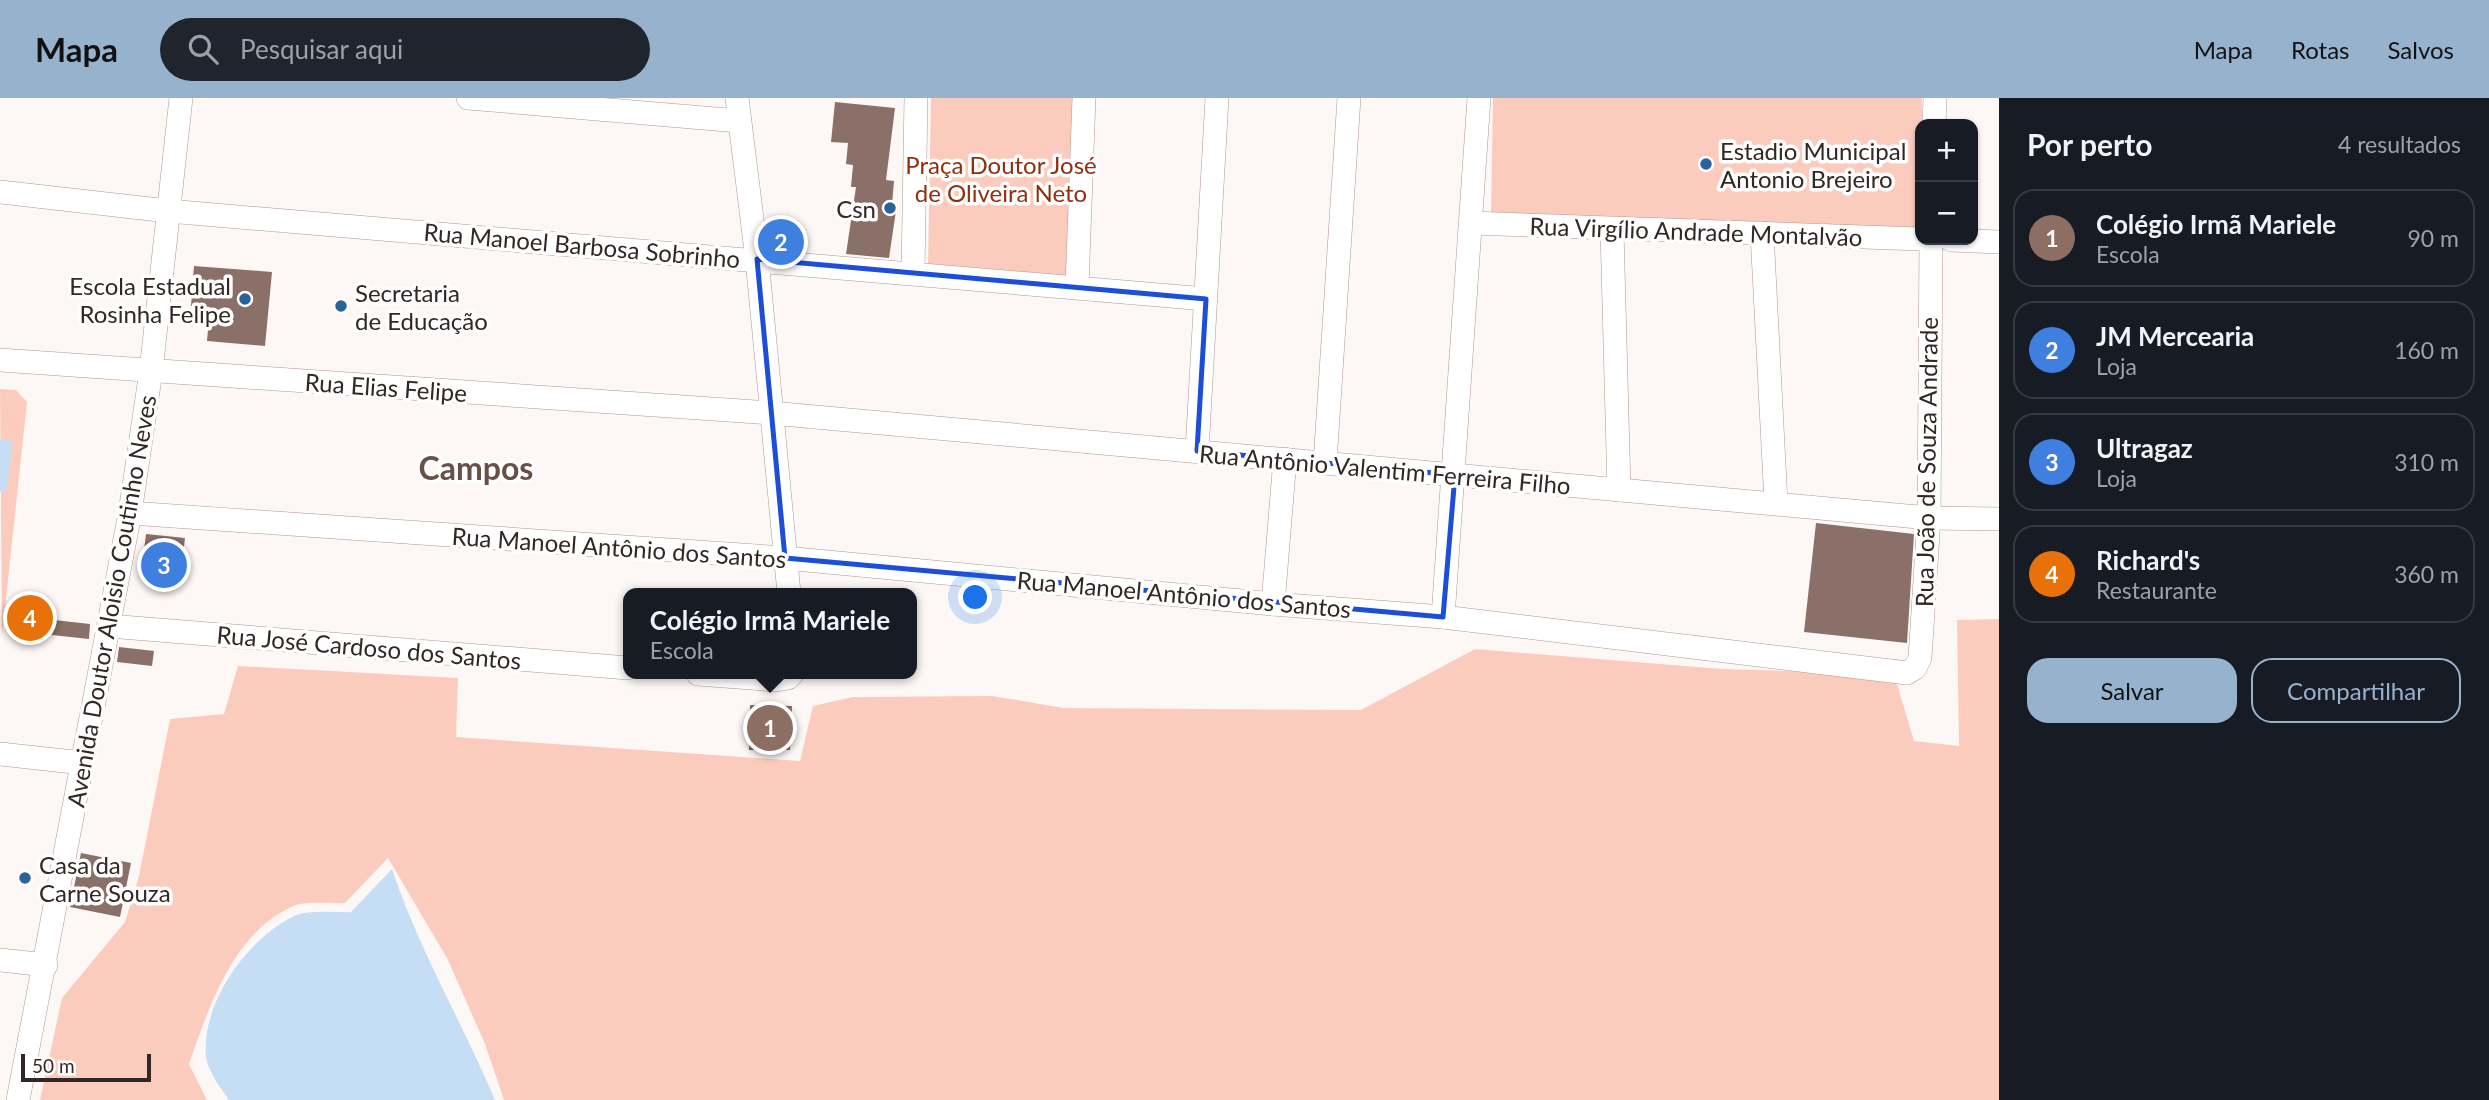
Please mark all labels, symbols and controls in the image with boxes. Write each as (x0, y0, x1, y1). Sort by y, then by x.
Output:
search box (160, 18, 650, 81)
text: Mapa (35, 29, 118, 69)
icon: search (184, 30, 222, 68)
text: Pesquisar aqui (240, 33, 403, 65)
text: Mapa (2194, 35, 2253, 64)
text: Rotas (2291, 35, 2350, 64)
text: Salvos (2388, 35, 2454, 64)
map controls (1915, 119, 1978, 245)
button: + (1915, 119, 1978, 182)
text: Por perto (2027, 126, 2152, 162)
text: 4 resultados (2338, 130, 2461, 158)
place label: Estadio Municipal Antonio Brejeiro (1720, 136, 1906, 193)
park label: Praça Doutor José de Oliveira Neto (905, 150, 1097, 207)
marker: Estadio Municipal Antonio Brejeiro (1698, 156, 1714, 172)
button: − (1915, 182, 1978, 245)
place label: Csn (836, 194, 876, 223)
marker: Csn (882, 200, 898, 216)
text: Colégio Irmã Mariele (2096, 208, 2336, 240)
street label: Rua Virgílio Andrade Montalvão (1529, 211, 1863, 251)
pin: 2 (758, 216, 804, 268)
street label: Rua Manoel Barbosa Sobrinho (422, 217, 742, 273)
text: 1 (2045, 224, 2059, 252)
text: 90 m (2408, 224, 2459, 252)
text: Escola (2096, 240, 2160, 268)
place label: Escola Estadual Rosinha Felipe (69, 271, 231, 328)
place label: Secretaria de Educação (355, 278, 488, 335)
marker: Escola Estadual Rosinha Felipe (237, 291, 253, 307)
marker: Secretaria de Educação (333, 298, 349, 314)
street label: Rua João de Souza Andrade (1909, 317, 1943, 607)
text: JM Mercearia (2096, 320, 2254, 352)
text: 2 (2045, 336, 2059, 364)
text: 160 m (2394, 336, 2459, 364)
text: Loja (2096, 352, 2137, 380)
street label: Rua Elias Felipe (304, 367, 468, 407)
street label: Avenida Doutor Aloisio Coutinho Neves (60, 393, 162, 809)
text: Ultragaz (2096, 432, 2193, 464)
street label: Rua Antônio Valentim Ferreira Filho (1198, 438, 1572, 500)
district label: Campos (419, 448, 533, 487)
text: 3 (2045, 448, 2059, 476)
text: 310 m (2394, 448, 2459, 476)
text: Loja (2096, 464, 2137, 492)
street label: Rua Manoel Antônio dos Santos (451, 521, 787, 573)
pin: 3 (141, 539, 187, 591)
text: Richard's (2096, 544, 2200, 576)
text: 4 (2045, 560, 2059, 588)
text: 360 m (2394, 560, 2459, 588)
street label: Rua Manoel Antônio dos Santos (1016, 565, 1352, 623)
text: Restaurante (2096, 576, 2217, 604)
your location (958, 580, 992, 614)
popup (623, 588, 917, 679)
pin: 4 (7, 592, 53, 644)
text: Colégio Irmã Mariele (650, 604, 890, 636)
street label: Rua José Cardoso dos Santos (216, 619, 522, 675)
text: Escola (650, 636, 714, 664)
button: Salvar (2027, 658, 2237, 723)
button: Compartilhar (2251, 658, 2461, 723)
pin: 1 (747, 702, 793, 754)
place label: Casa da Carne Souza (39, 850, 171, 907)
marker: Casa da Carne Souza (17, 870, 33, 886)
scale bar (21, 1051, 150, 1083)
text: 50 m (32, 1054, 75, 1077)

